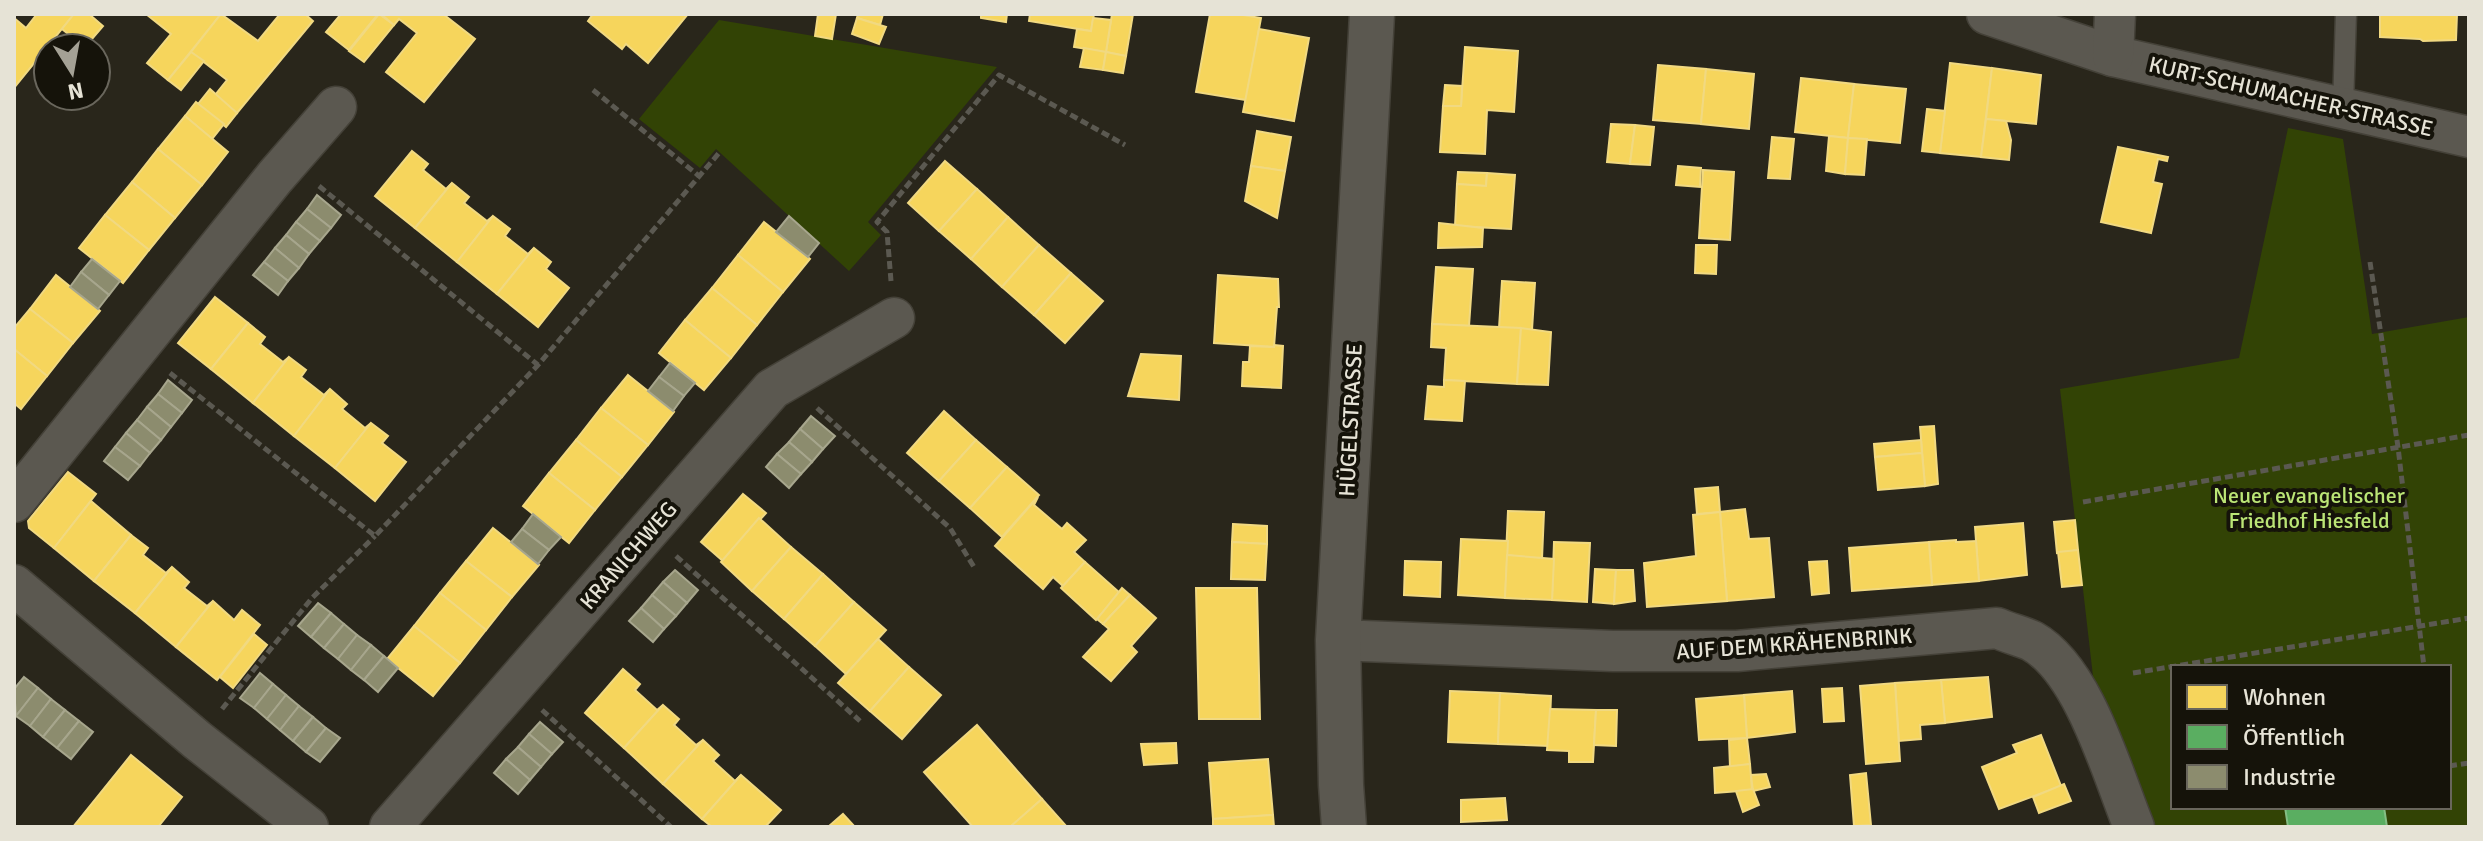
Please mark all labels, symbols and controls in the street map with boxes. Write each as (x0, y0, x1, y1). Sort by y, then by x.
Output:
north arrow (32, 32, 112, 112)
street label: KURT-SCHUMACHER-STRASSE (2146, 51, 2436, 142)
text: N (66, 76, 86, 106)
street label: HÜGELSTRASSE (1333, 343, 1368, 497)
park label: Neuer evangelischer Friedhof Hiesfeld (2213, 482, 2405, 534)
street label: KRANICHWEG (574, 496, 683, 615)
street label: AUF DEM KRÄHENBRINK (1675, 622, 1913, 665)
legend (2171, 665, 2451, 809)
text: Wohnen (2243, 682, 2326, 712)
text: Öffentlich (2243, 722, 2345, 752)
text: Industrie (2243, 762, 2336, 792)

